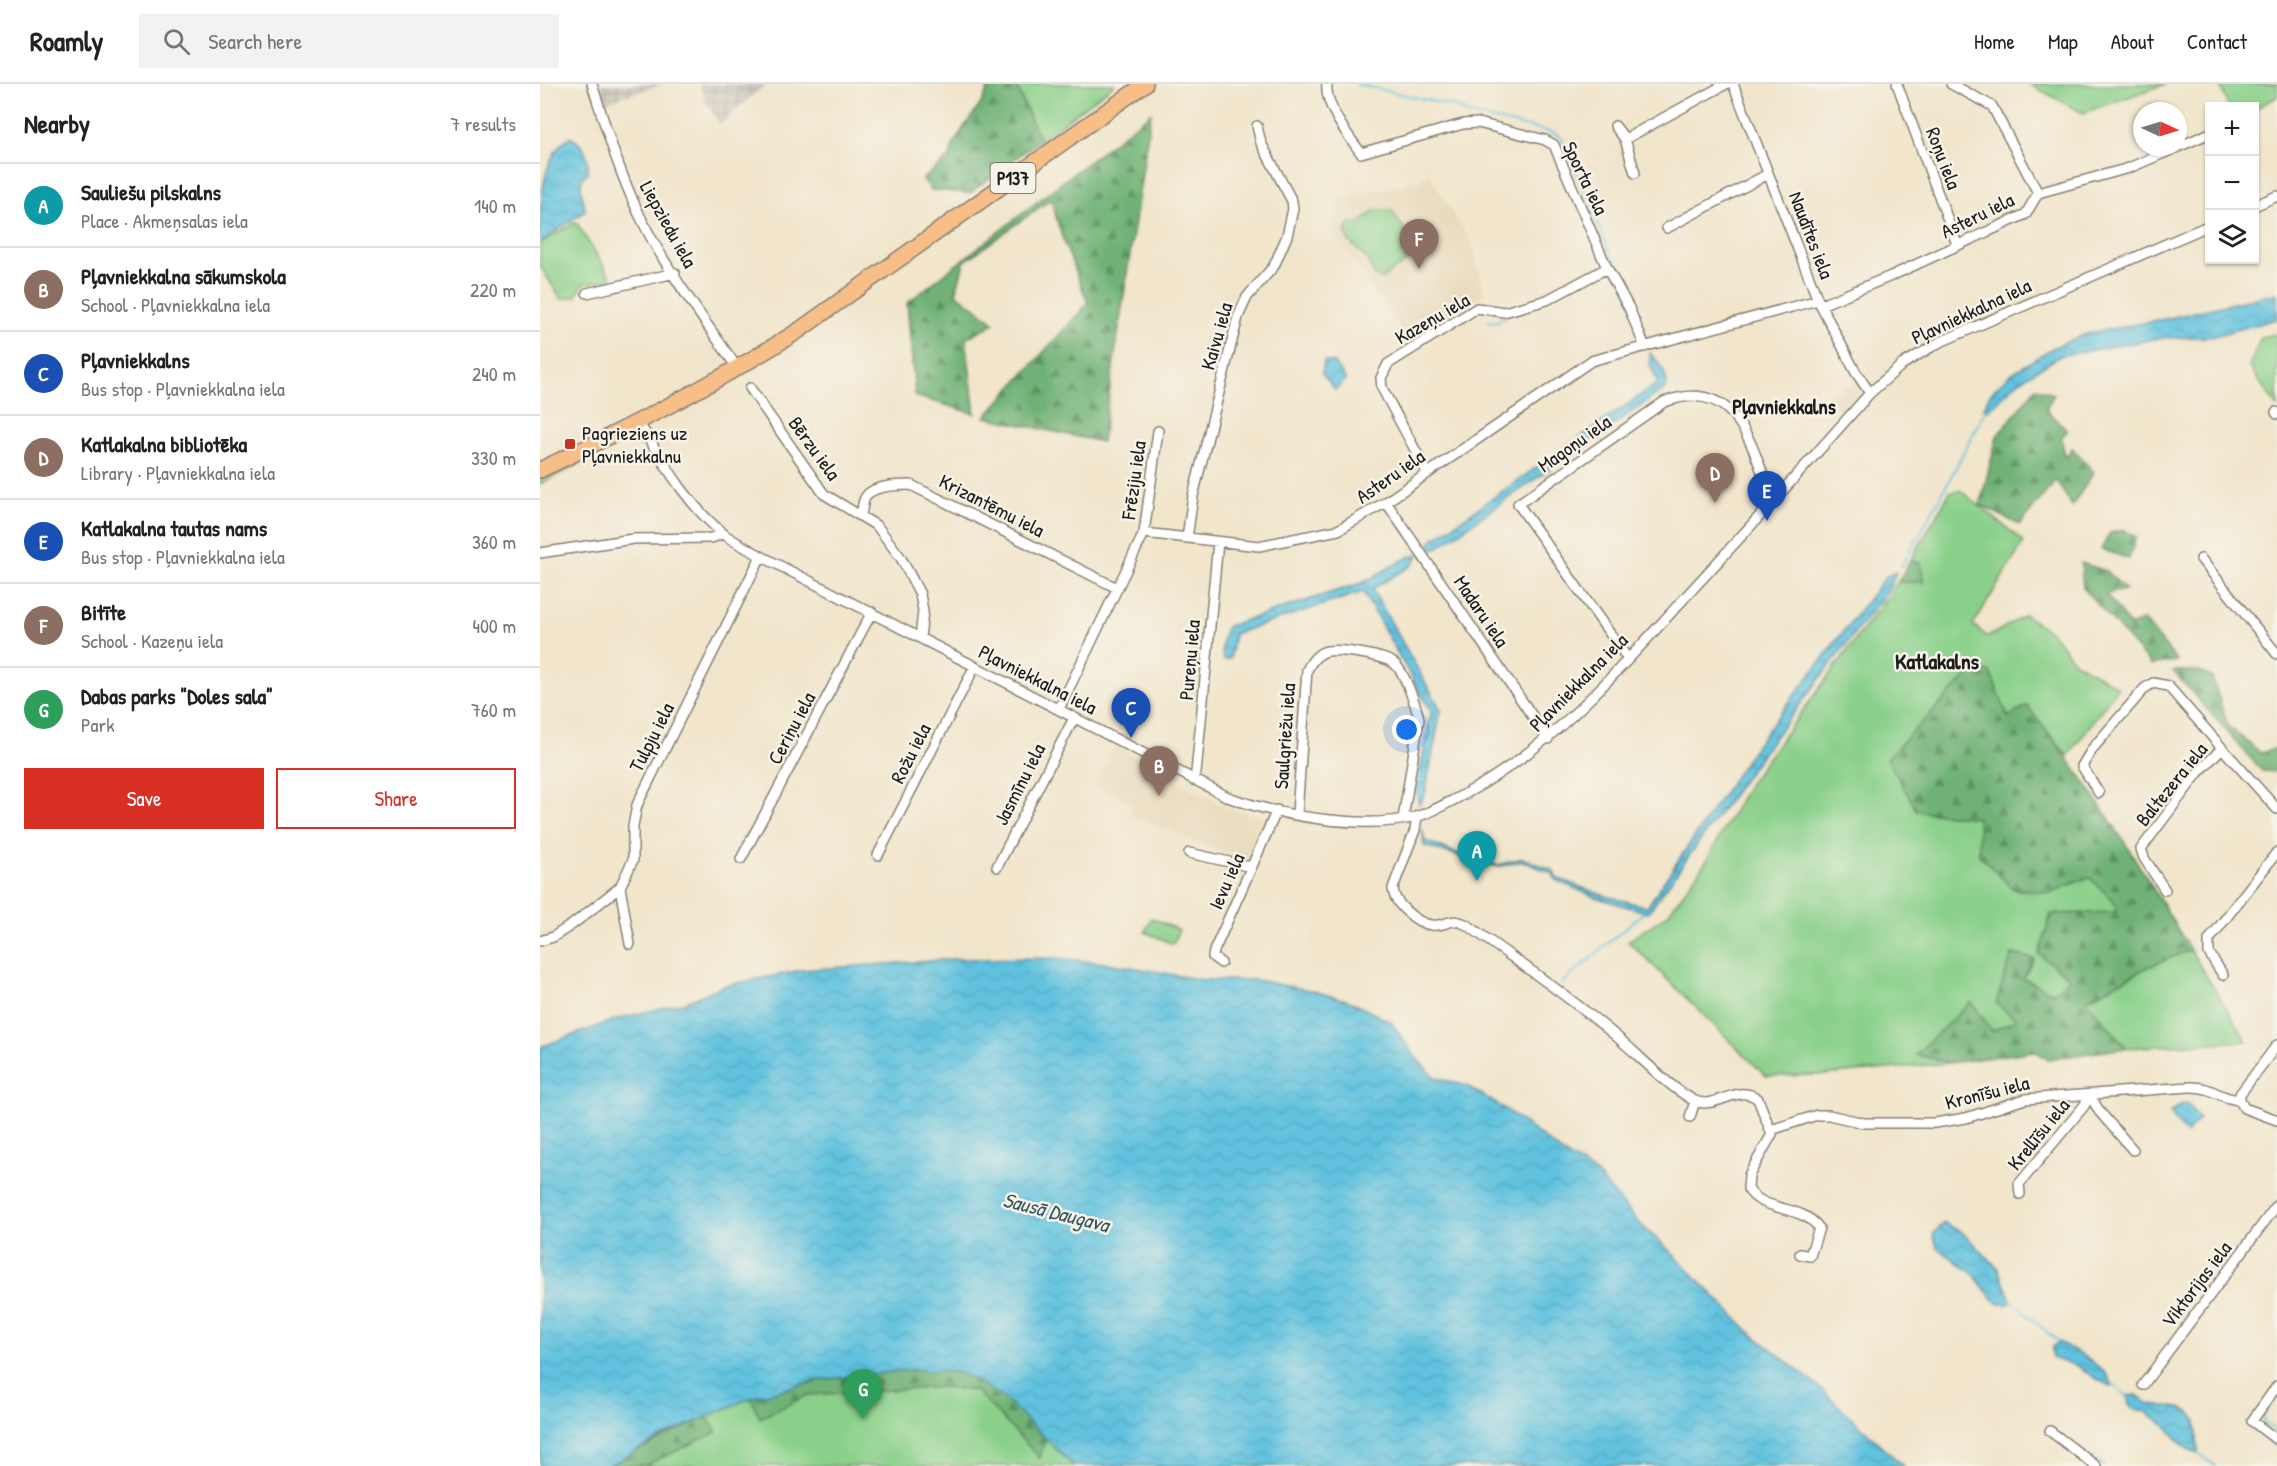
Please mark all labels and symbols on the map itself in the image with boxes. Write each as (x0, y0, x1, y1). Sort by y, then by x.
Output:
north arrow (2133, 102, 2187, 156)
street label: Roņu iela (1920, 123, 1968, 193)
street label: Sporta iela (1557, 137, 1615, 219)
road number: P137 (990, 163, 1036, 193)
street label: Liepziedu iela (634, 176, 704, 272)
street label: Asteru iela (1936, 186, 2018, 244)
street label: Naudītes iela (1783, 187, 1841, 283)
pin: F (1400, 220, 1438, 269)
street label: Pļavniekkalna iela (1907, 271, 2035, 351)
street label: Kazeņu iela (1390, 286, 1474, 350)
street label: Kaivu iela (1194, 299, 1239, 373)
district label: Pļavniekkalns (1732, 392, 1836, 421)
street label: Magoņu iela (1532, 408, 1616, 478)
street label: Bērzu iela (783, 411, 847, 485)
place label: Pagrieziens uz Pļavniekkalnu (582, 419, 688, 469)
marker: Pagrieziens uz Pļavniekkalnu (563, 437, 577, 451)
street label: Frēziju iela (1114, 439, 1152, 522)
street label: Asteru iela (1350, 442, 1430, 509)
pin: D (1696, 454, 1734, 503)
street label: Krizantēmu iela (935, 467, 1049, 543)
pin: E (1748, 472, 1786, 521)
street label: Madaru iela (1448, 570, 1516, 652)
street label: Pureņu iela (1172, 619, 1206, 701)
street label: Pļavniekkalna iela (1523, 627, 1633, 737)
street label: Pļavniekkalna iela (974, 638, 1102, 720)
district label: Katlakalns (1895, 646, 1980, 676)
street label: Saulgriežu iela (1267, 682, 1301, 790)
street label: Ceriņu iela (761, 687, 821, 769)
pin: C (1112, 688, 1150, 738)
street label: Tulpju iela (622, 698, 680, 776)
your location (1392, 715, 1421, 744)
street label: Rožu iela (883, 718, 937, 788)
street label: Baltezera iela (2129, 736, 2213, 832)
street label: Jasmīnu iela (987, 738, 1051, 829)
pin: B (1140, 746, 1178, 796)
pin: A (1458, 832, 1496, 881)
street label: Ievu iela (1202, 848, 1250, 913)
street label: Kronīšu iela (1942, 1069, 2032, 1115)
street label: Krellīšu iela (2001, 1092, 2075, 1176)
water label: Sausā Daugava (1000, 1185, 1115, 1240)
street label: Viktorijas iela (2155, 1235, 2237, 1333)
pin: G (844, 1370, 882, 1419)

